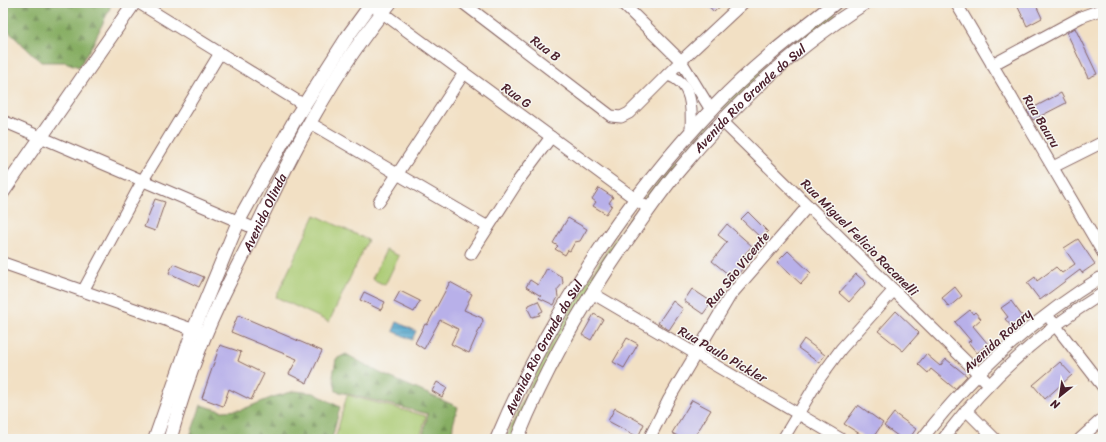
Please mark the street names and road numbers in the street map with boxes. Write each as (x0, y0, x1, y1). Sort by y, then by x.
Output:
street label: Rua B (526, 29, 566, 68)
street label: Avenida Rio Grande do Sul (687, 38, 812, 159)
street label: Rua G (497, 76, 537, 114)
street label: Rua Bauru (1017, 90, 1067, 152)
street label: Avenida Olinda (235, 169, 293, 256)
street label: Rua Miguel Felicio Racanelli (795, 173, 924, 302)
street label: Rua São Vicente (699, 226, 775, 312)
street label: Avenida Rio Grande do Sul (498, 275, 589, 419)
street label: Avenida Rotary (956, 302, 1038, 379)
street label: Rua Paulo Pickler (674, 320, 772, 390)

